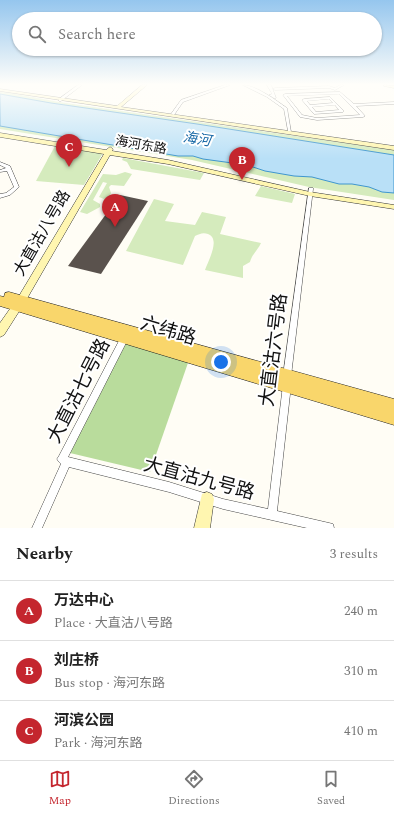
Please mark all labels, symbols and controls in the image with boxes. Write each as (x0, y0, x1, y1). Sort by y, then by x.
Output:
search box (12, 12, 382, 56)
icon: search (26, 23, 48, 45)
text: Search here (58, 23, 136, 46)
water label: 海河 (182, 126, 215, 152)
street label: 海河东路 (114, 131, 168, 159)
pin: C (56, 134, 82, 167)
pin: B (229, 147, 255, 180)
street label: 大直沽八号路 (8, 185, 76, 281)
pin: A (102, 194, 128, 227)
street label: 大直沽六号路 (253, 292, 295, 408)
street label: 六纬路 (136, 309, 200, 353)
street label: 大直沽七号路 (40, 334, 118, 448)
your location (211, 352, 231, 372)
street label: 大直沽九号路 (140, 450, 258, 508)
text: Nearby (16, 541, 72, 567)
text: 3 results (330, 544, 378, 564)
text: 万达中心 (54, 589, 114, 612)
text: A (24, 601, 34, 621)
text: 240 m (344, 601, 378, 621)
text: Place · 大直沽八号路 (54, 613, 173, 633)
text: 刘庄桥 (54, 649, 99, 672)
text: B (24, 661, 34, 681)
text: 310 m (344, 661, 378, 681)
text: Bus stop · 海河东路 (54, 673, 165, 693)
text: 河滨公园 (54, 709, 114, 732)
text: C (24, 721, 34, 741)
text: 410 m (344, 721, 378, 741)
text: Park · 海河东路 (54, 733, 143, 753)
tab: Map (49, 768, 71, 809)
tab: Directions (168, 768, 220, 809)
tab: Saved (317, 768, 345, 809)

